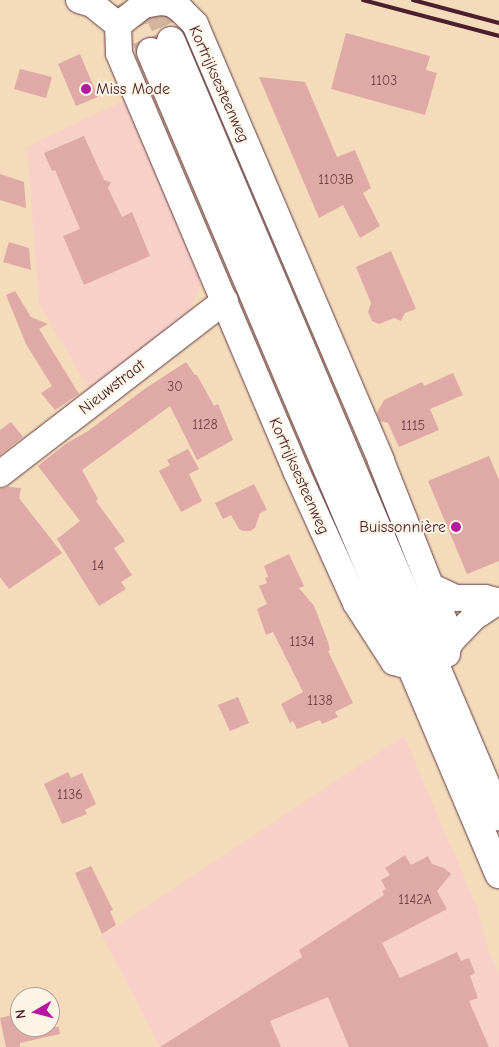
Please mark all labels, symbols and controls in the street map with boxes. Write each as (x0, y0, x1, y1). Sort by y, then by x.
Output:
street label: Kortrijksesteenweg (185, 23, 253, 145)
house number: 1103 (371, 73, 397, 89)
place label: Miss Mode (96, 79, 170, 99)
marker: Miss Mode (80, 83, 92, 95)
house number: 1103B (318, 172, 354, 188)
street label: Nieuwstraat (75, 355, 149, 419)
house number: 30 (167, 379, 183, 395)
street label: Kortrijksesteenweg (265, 415, 333, 537)
house number: 1128 (192, 417, 218, 433)
house number: 1115 (401, 418, 425, 434)
place label: Buissonnière (359, 517, 446, 537)
marker: Buissonnière (450, 521, 462, 533)
house number: 14 (92, 558, 104, 574)
house number: 1134 (290, 634, 314, 650)
house number: 1138 (307, 693, 333, 709)
house number: 1136 (57, 787, 83, 803)
house number: 1142A (398, 892, 432, 908)
north arrow (10, 987, 60, 1037)
text: N (12, 1008, 30, 1020)

